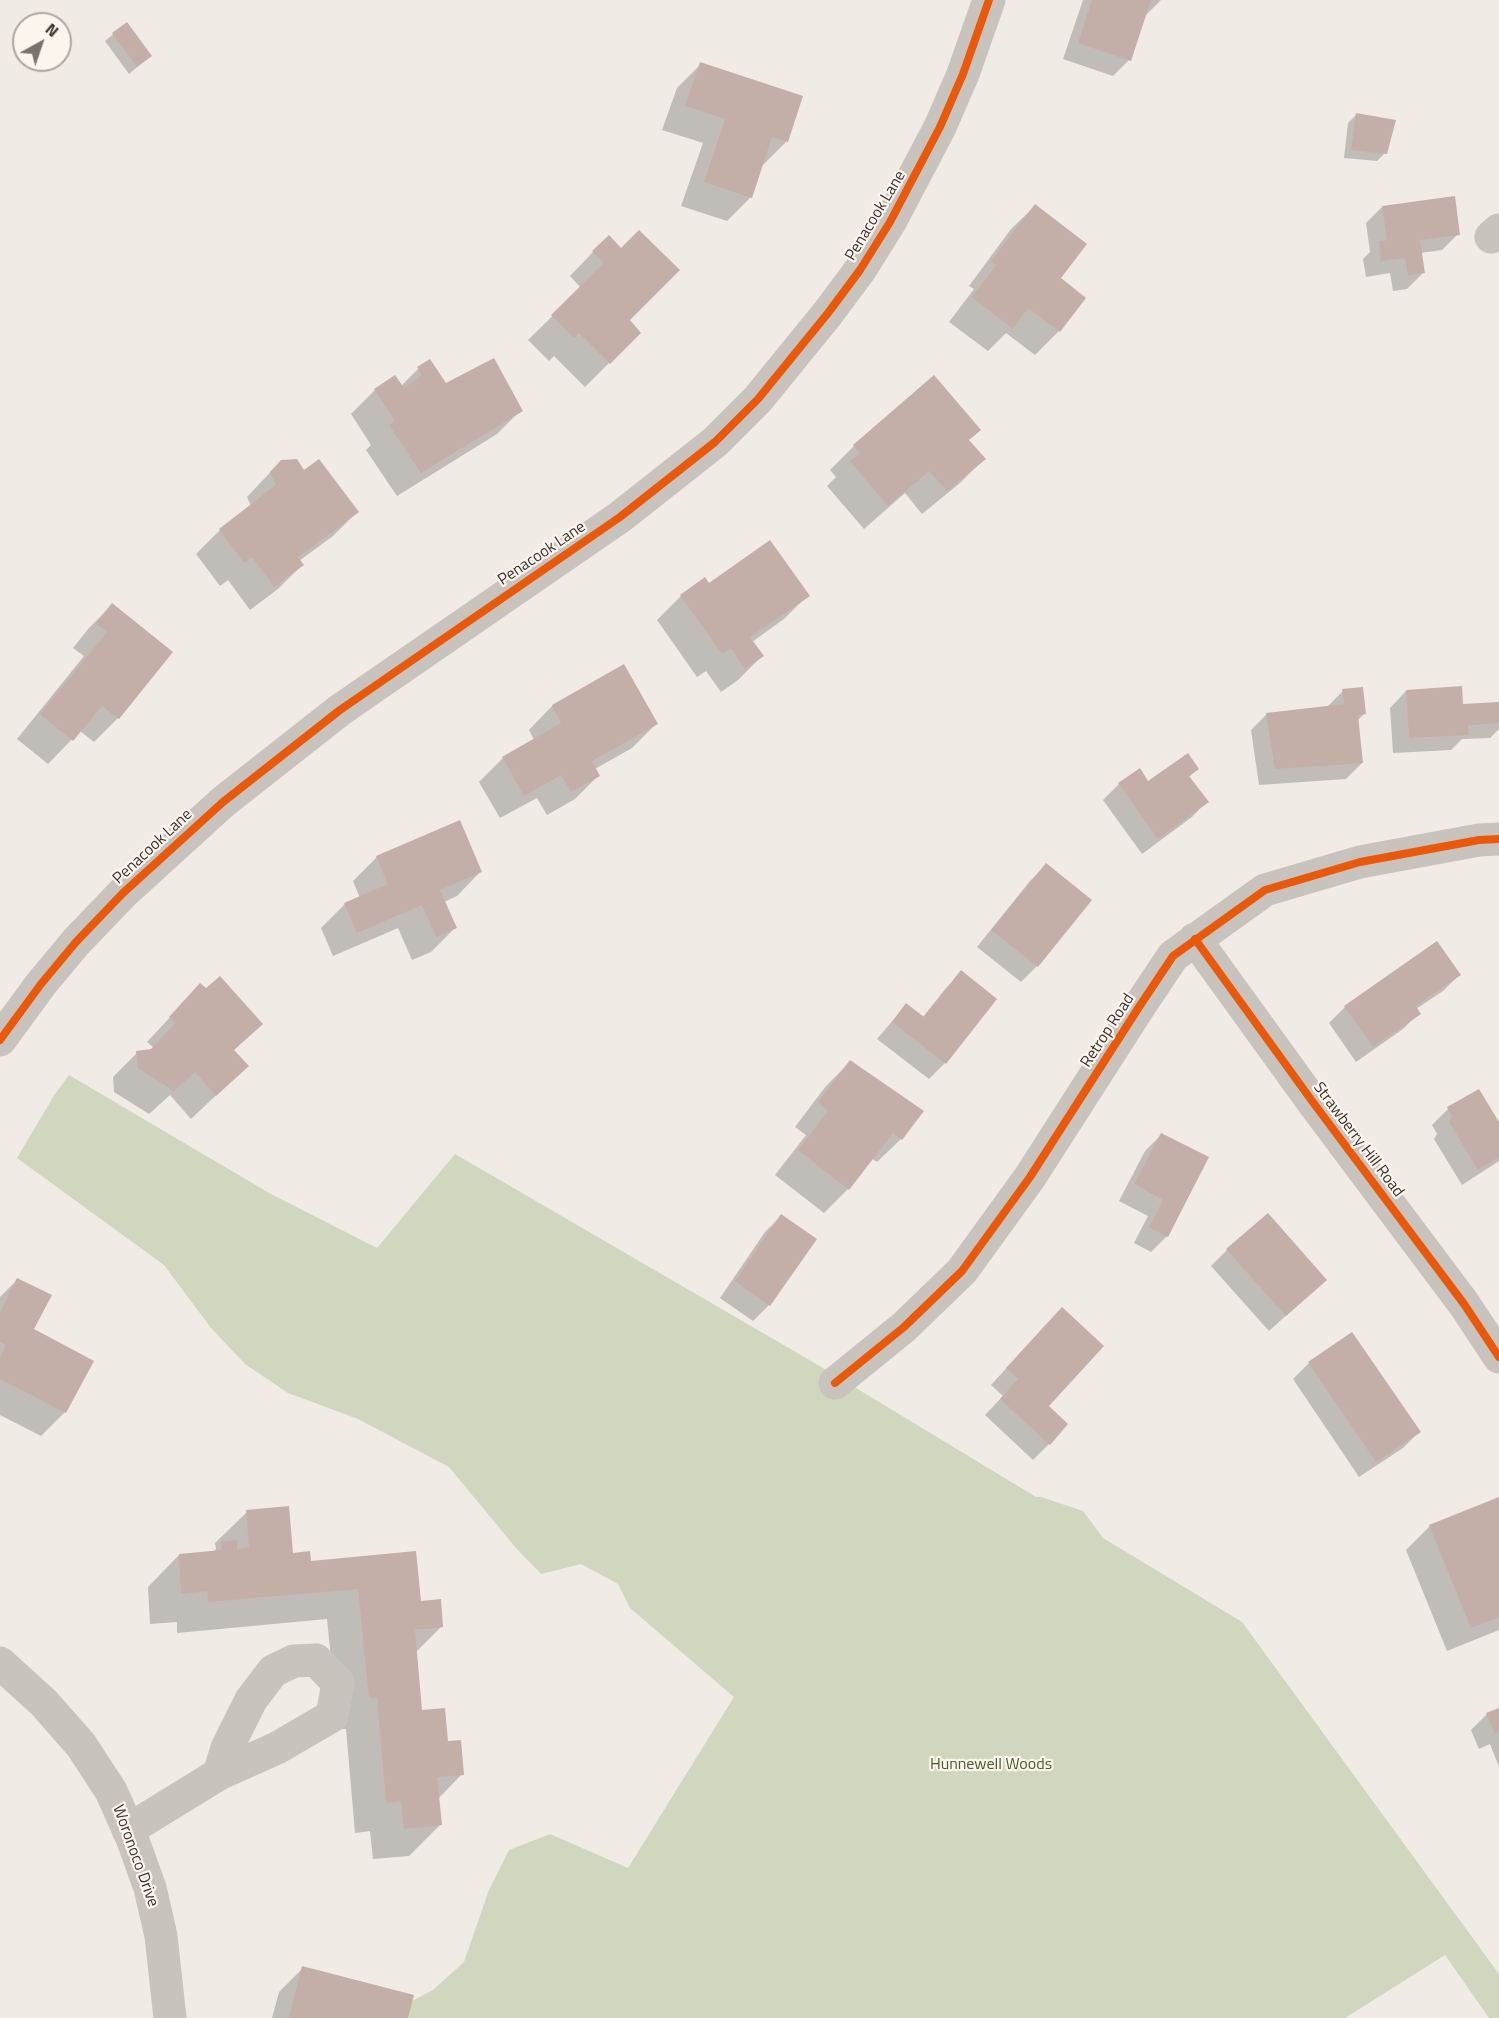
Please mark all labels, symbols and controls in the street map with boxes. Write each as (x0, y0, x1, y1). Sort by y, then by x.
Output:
north arrow (12, 12, 72, 72)
text: N (40, 17, 64, 43)
street label: Penacook Lane (842, 168, 910, 264)
street label: Penacook Lane (495, 518, 589, 590)
street label: Penacook Lane (109, 805, 197, 889)
street label: Retrop Road (1077, 991, 1139, 1071)
street label: Strawberry Hill Road (1309, 1079, 1407, 1201)
park label: Hunnewell Woods (930, 1755, 1052, 1775)
street label: Woronoco Drive (108, 1802, 162, 1910)

